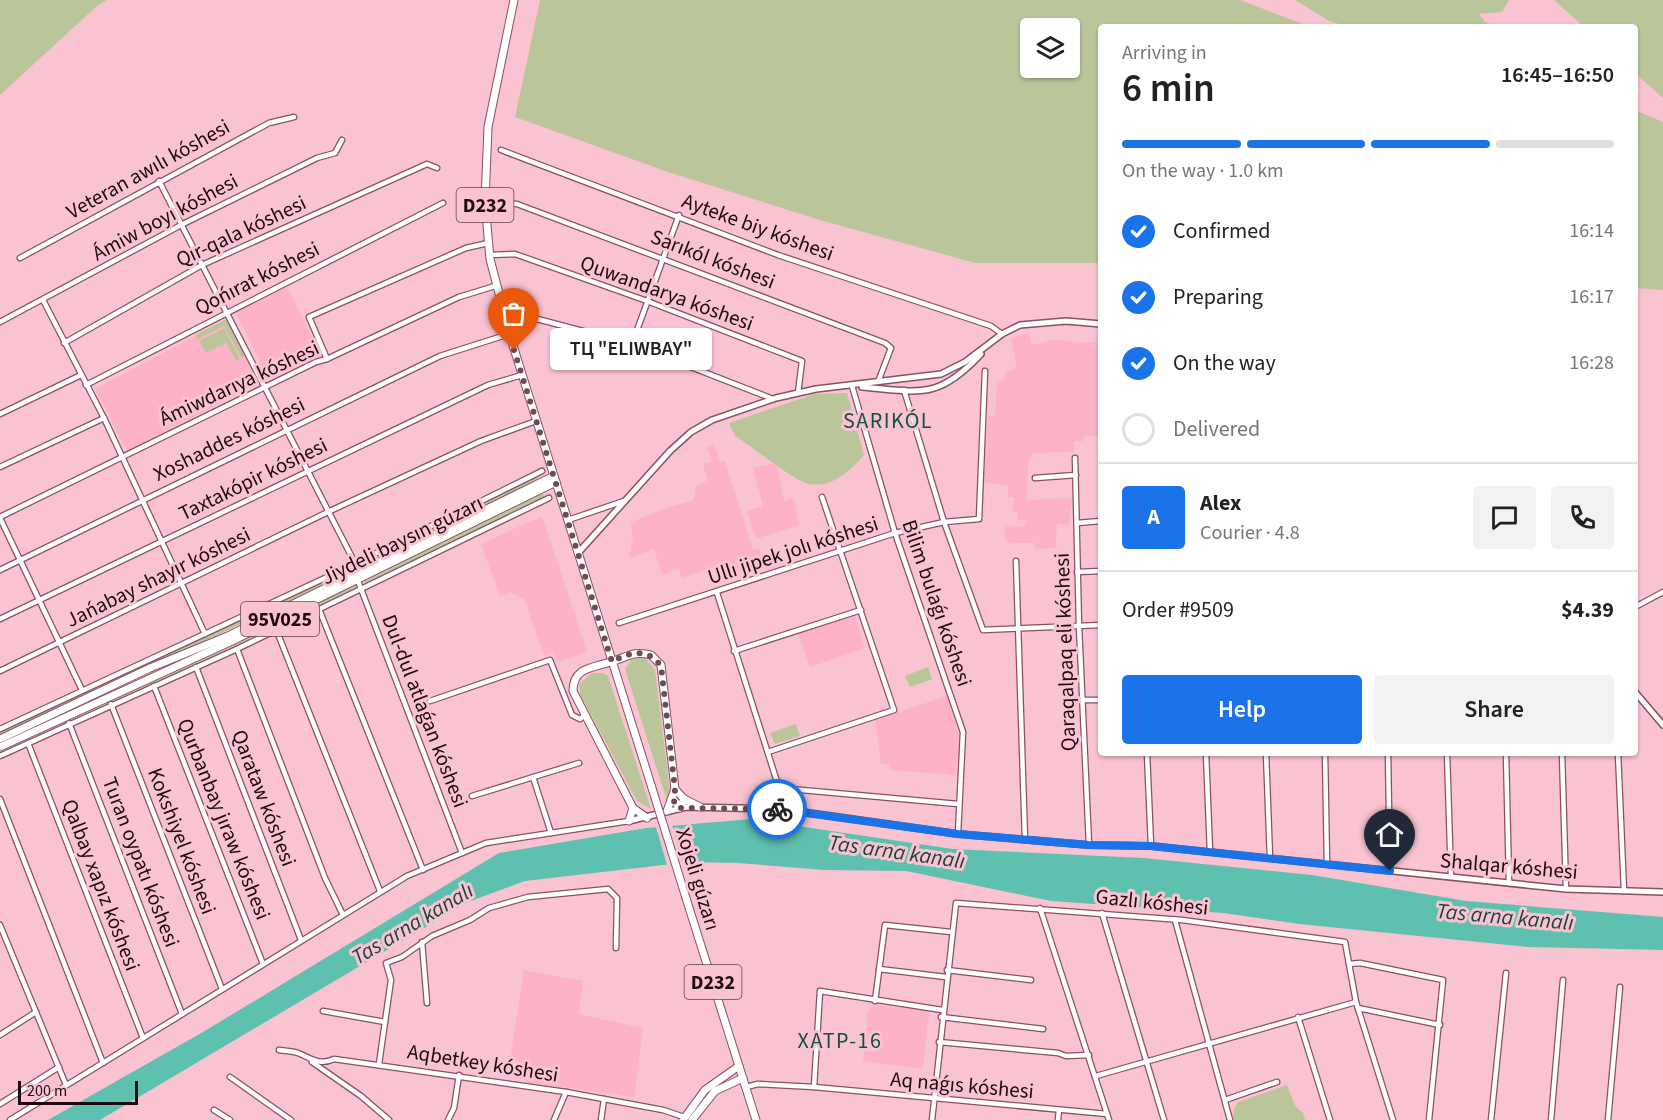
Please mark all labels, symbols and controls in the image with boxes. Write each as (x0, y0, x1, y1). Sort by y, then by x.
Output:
map controls (1020, 18, 1080, 78)
button: layers (1020, 18, 1080, 78)
text: Arriving in (1122, 39, 1207, 67)
text: 16:45–16:50 (1501, 59, 1614, 91)
text: 6 min (1122, 61, 1215, 117)
street label: Veteran awılı kóshesi (61, 112, 235, 226)
text: On the way · 1.0 km (1122, 157, 1284, 185)
street label: Ámiw boyı kóshesi (87, 166, 243, 268)
street label: Ayteke biy kóshesi (678, 186, 838, 268)
street label: Qır-qala kóshesi (171, 188, 311, 274)
road number: D232 (456, 188, 514, 222)
icon: check (1122, 215, 1155, 248)
text: Confirmed (1173, 215, 1270, 247)
text: 16:14 (1569, 217, 1614, 245)
street label: Sarıkól kóshesi (646, 221, 780, 297)
street label: Qońırat kóshesi (189, 234, 325, 322)
street label: Quwandarya kóshesi (576, 248, 758, 338)
icon: check (1122, 281, 1155, 314)
text: Preparing (1173, 281, 1263, 313)
text: 16:17 (1569, 283, 1614, 311)
pin (488, 288, 539, 350)
icon: bag (497, 297, 530, 330)
callout: ТЦ "ELIWBAY" (550, 329, 712, 371)
street label: Ámiwdarıya kóshesi (154, 333, 324, 433)
text: ТЦ "ELIWBAY" (570, 335, 692, 363)
icon: check (1122, 347, 1155, 380)
text: On the way (1173, 347, 1276, 379)
text: 16:28 (1569, 349, 1614, 377)
street label: Xoshaddes kóshesi (148, 389, 310, 489)
district label: SARIKÓL (843, 405, 933, 437)
text: Delivered (1173, 413, 1260, 445)
street label: Taxtakópir kóshesi (174, 430, 332, 528)
button: chat (1473, 486, 1536, 549)
button: phone (1551, 486, 1614, 549)
text: Alex (1200, 487, 1241, 519)
street label: Jiydeli baysın gúzarı (316, 488, 488, 592)
text: A (1147, 501, 1160, 533)
street label: Ullı jipek jolı kóshesi (704, 508, 882, 592)
street label: Bilim bulaǵı kóshesi (894, 516, 980, 690)
street label: Jańabay shayır kóshesi (61, 519, 255, 635)
text: Courier · 4.8 (1200, 519, 1300, 547)
street label: Qaraqalpaq eli kóshesi (1047, 552, 1083, 752)
text: Order #9509 (1122, 594, 1234, 626)
text: $4.39 (1561, 594, 1614, 626)
road number: 95V025 (241, 602, 319, 636)
street label: Dul-dul atlaǵan kóshesi (374, 610, 476, 812)
button: Help (1122, 675, 1362, 744)
button: Share (1374, 675, 1614, 744)
street label: Qurbanbay jıraw kóshesi (170, 714, 278, 924)
street label: Qarataw kóshesi (224, 725, 304, 871)
street label: Kokshiyel kóshesi (140, 763, 224, 919)
street label: Turan oypatı kóshesi (95, 773, 187, 951)
courier (747, 779, 807, 839)
icon: bike (761, 793, 794, 826)
street label: Qalbay xapız kóshesi (54, 795, 148, 975)
pin (1364, 809, 1415, 871)
icon: home (1373, 818, 1406, 851)
street label: Xojeli gúzarı (668, 824, 728, 934)
water label: Tas arna kanalı (826, 827, 967, 877)
street label: Shalqar kóshesi (1439, 845, 1579, 887)
water label: Tas arna kanalı (345, 875, 480, 973)
street label: Gazlı kóshesi (1094, 881, 1210, 923)
water label: Tas arna kanalı (1435, 895, 1575, 939)
road number: D232 (684, 965, 742, 999)
district label: XATP-16 (798, 1025, 882, 1057)
street label: Aqbetkey kóshesi (405, 1036, 561, 1090)
street label: Aq naǵıs kóshesi (889, 1064, 1035, 1106)
scale bar (18, 1078, 138, 1106)
text: 200 m (27, 1080, 67, 1102)

